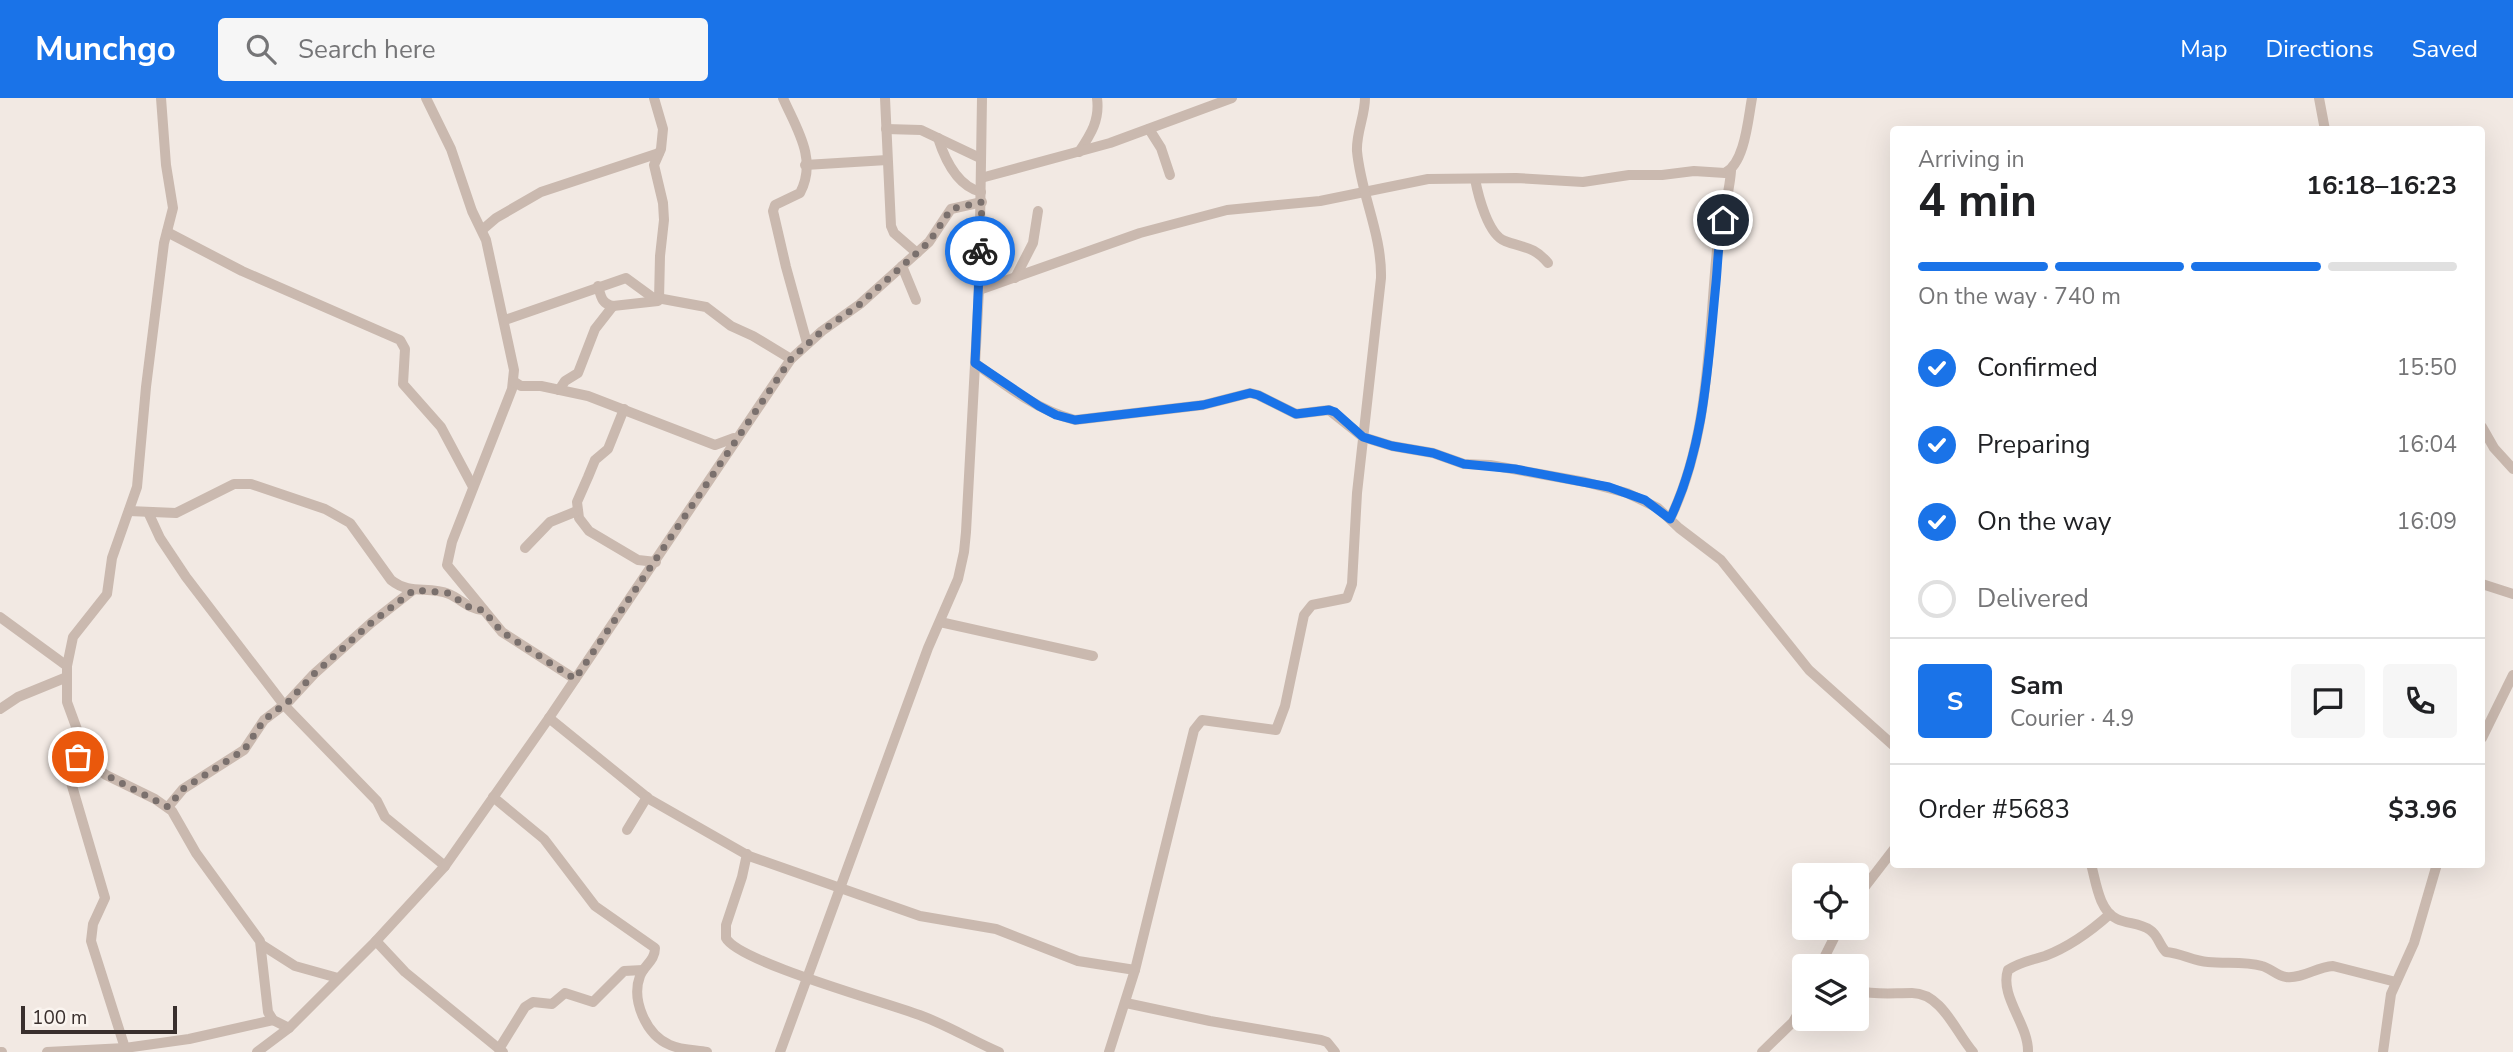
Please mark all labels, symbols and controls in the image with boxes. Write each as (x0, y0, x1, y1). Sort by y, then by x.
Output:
search box (218, 18, 708, 81)
text: Munchgo (35, 27, 176, 72)
icon: search (242, 30, 280, 68)
text: Search here (298, 32, 436, 67)
text: Map (2180, 33, 2227, 65)
text: Directions (2265, 33, 2374, 65)
text: Saved (2412, 33, 2478, 65)
text: Arriving in (1918, 144, 2025, 175)
text: 16:18–16:23 (2306, 168, 2457, 203)
text: 4 min (1918, 169, 2037, 232)
pin (1693, 190, 1753, 250)
icon: home (1704, 201, 1742, 239)
courier (945, 216, 1015, 286)
icon: bike (961, 232, 999, 270)
text: On the way · 740 m (1918, 281, 2121, 312)
icon: check (1918, 349, 1956, 387)
text: Confirmed (1977, 350, 2098, 385)
text: 15:50 (2397, 352, 2457, 383)
icon: check (1918, 426, 1956, 464)
text: Preparing (1977, 427, 2090, 462)
text: 16:04 (2397, 429, 2457, 460)
icon: check (1918, 503, 1956, 541)
text: On the way (1977, 504, 2111, 539)
text: 16:09 (2397, 506, 2457, 537)
text: Delivered (1977, 581, 2089, 616)
button: chat (2291, 664, 2365, 738)
button: phone (2383, 664, 2457, 738)
text: Sam (2010, 668, 2063, 703)
text: S (1947, 684, 1963, 719)
text: Courier · 4.9 (2010, 703, 2134, 734)
pin (48, 727, 108, 787)
icon: bag (59, 738, 97, 776)
text: Order #5683 (1918, 792, 2070, 827)
text: $3.96 (2388, 792, 2457, 827)
map controls (1792, 863, 1869, 1031)
button: locate (1792, 863, 1869, 940)
button: layers (1792, 954, 1869, 1031)
scale bar (21, 1003, 177, 1035)
text: 100 m (32, 1005, 87, 1031)

